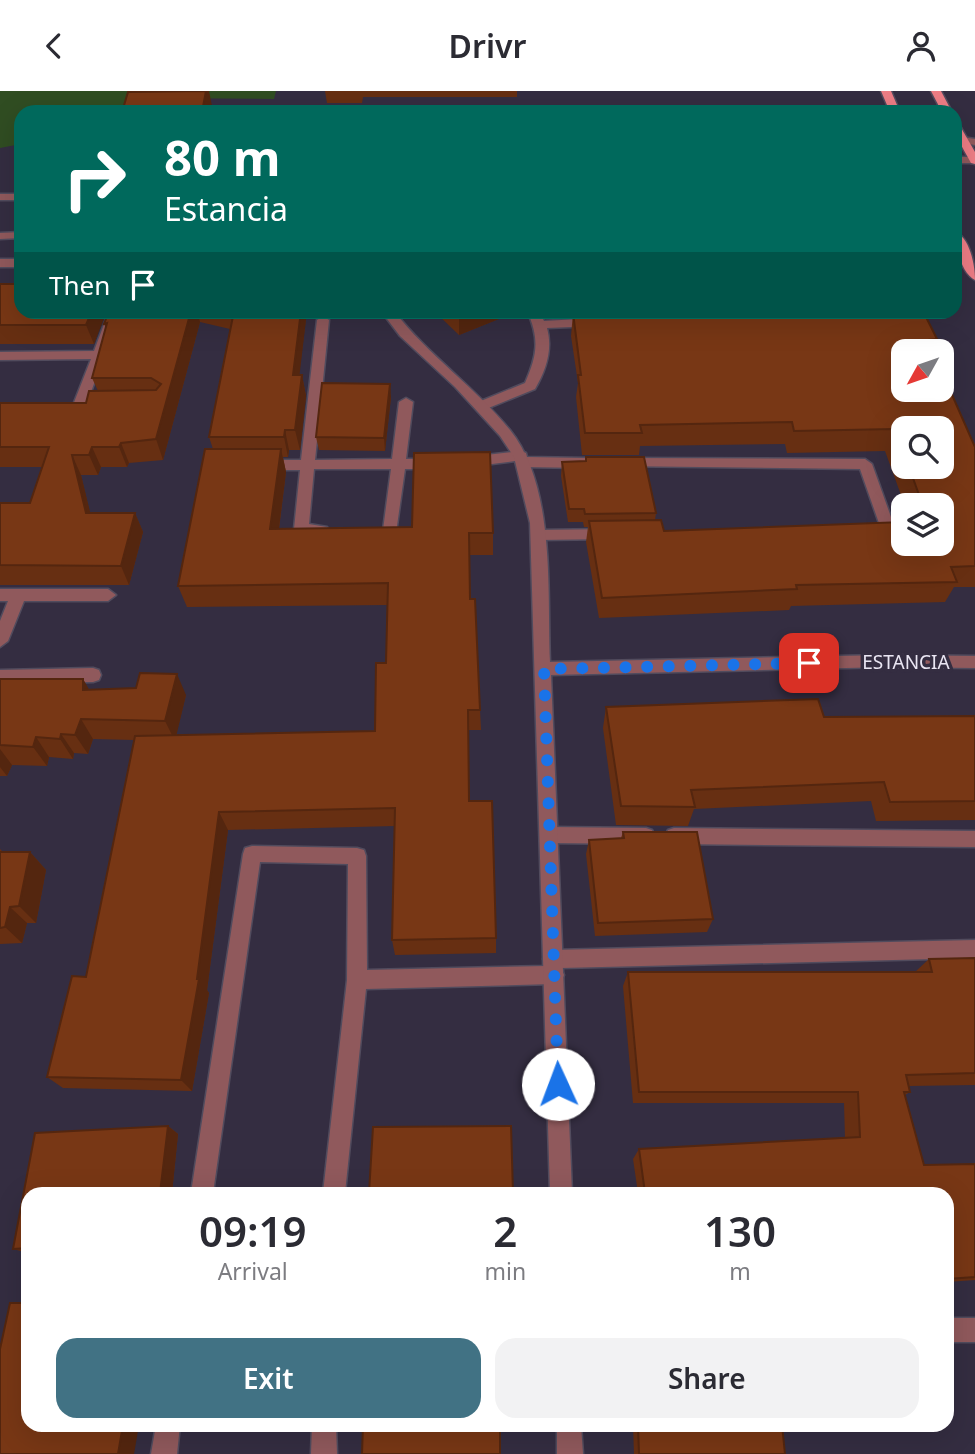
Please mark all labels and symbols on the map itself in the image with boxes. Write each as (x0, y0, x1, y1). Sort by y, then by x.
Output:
north arrow (891, 339, 954, 403)
pin (779, 633, 839, 693)
street label: ESTANCIA (862, 649, 951, 675)
position arrow (521, 1047, 595, 1121)

